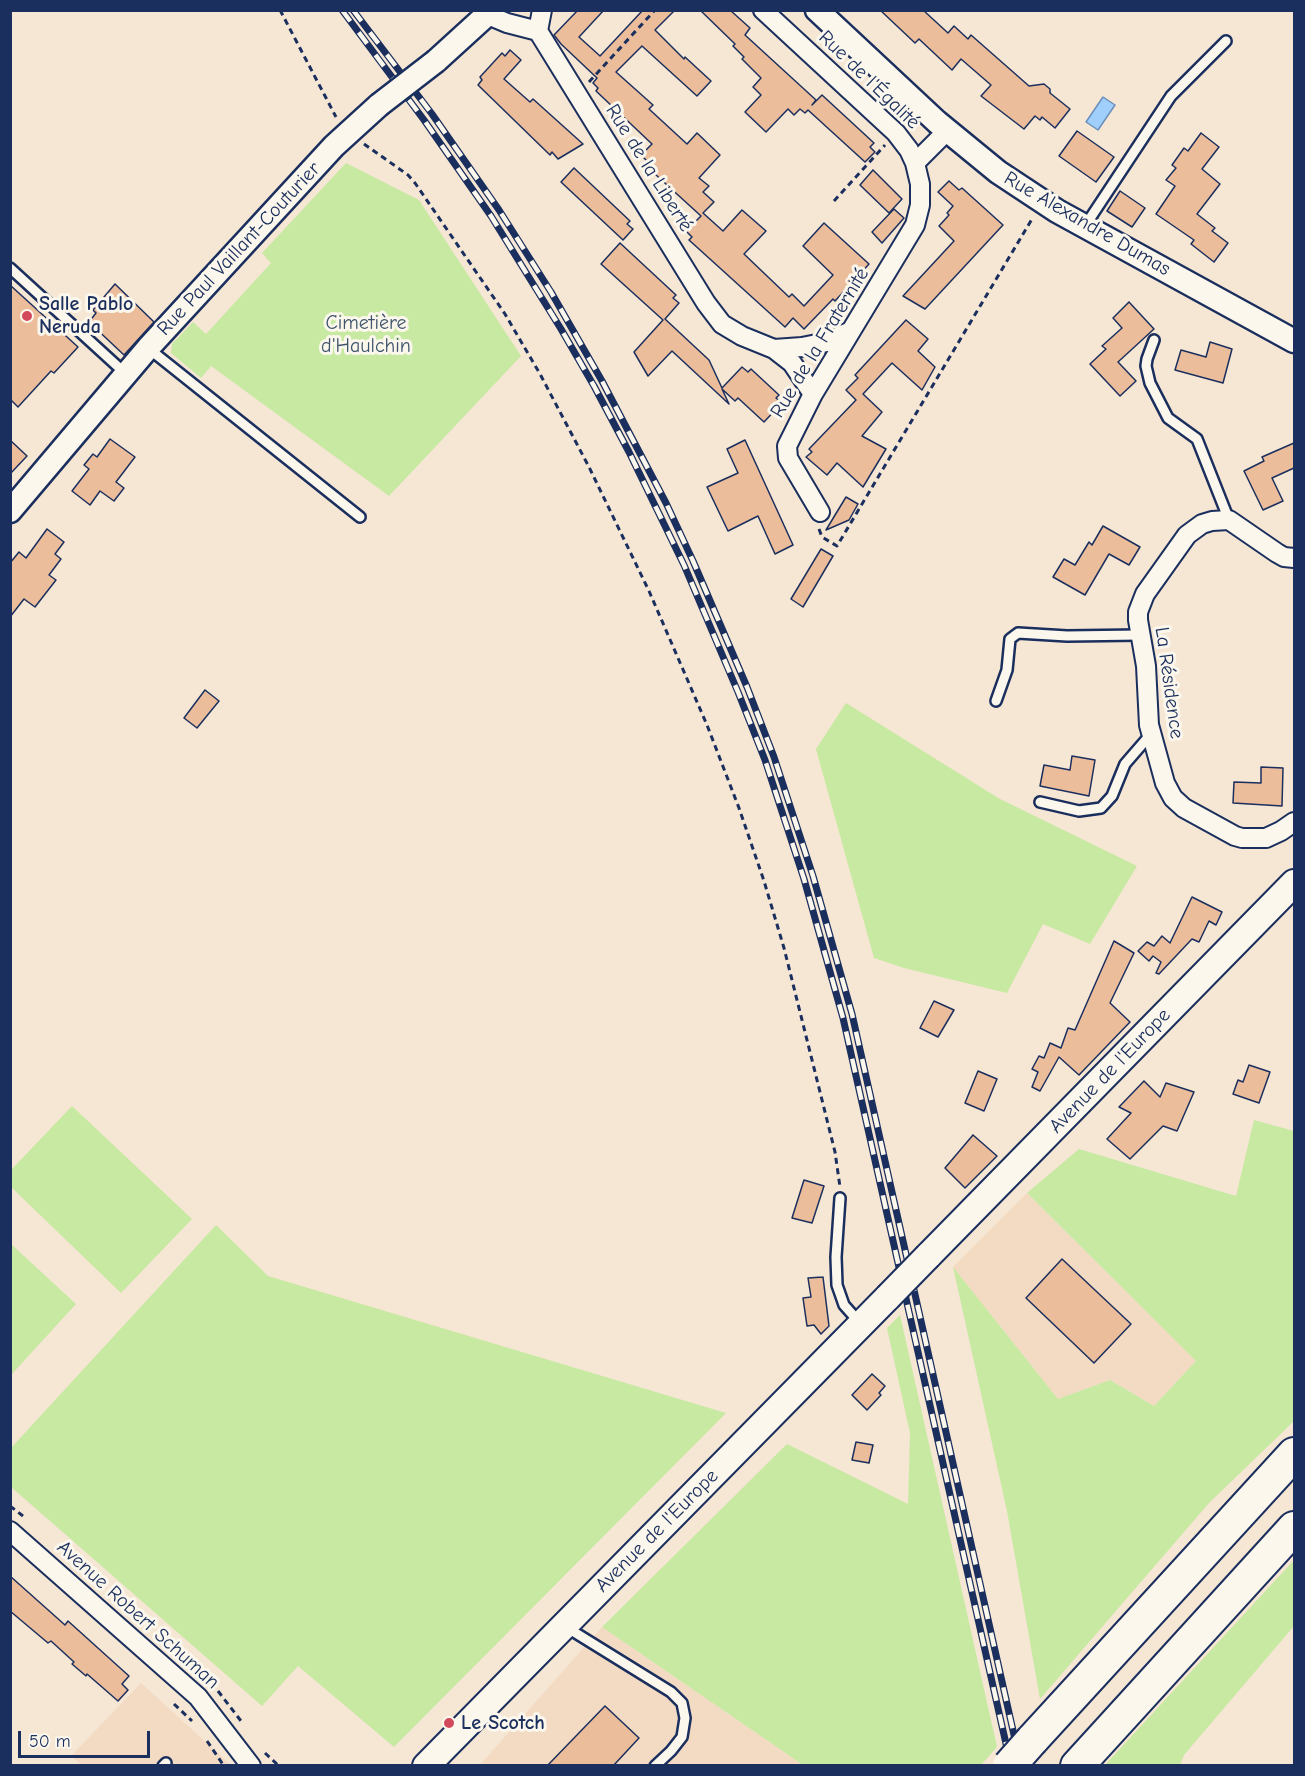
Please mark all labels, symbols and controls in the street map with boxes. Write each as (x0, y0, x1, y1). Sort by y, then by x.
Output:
street label: Rue de l'Égalité (813, 26, 925, 134)
street label: Rue de la Liberté (600, 100, 698, 236)
street label: Rue Paul Vaillant-Couturier (152, 157, 326, 341)
street label: Rue Alexandre Dumas (1000, 167, 1174, 281)
street label: Rue de la Fraternité (766, 264, 874, 422)
place label: Salle Pablo Neruda (39, 292, 133, 339)
marker: Salle Pablo Neruda (20, 309, 34, 323)
park label: Cimetière d'Haulchin (321, 311, 411, 358)
street label: La Résidence (1149, 626, 1189, 740)
street label: Avenue de l'Europe (1044, 1004, 1176, 1138)
street label: Avenue de l'Europe (590, 1464, 724, 1598)
street label: Avenue Robert Schuman (52, 1536, 224, 1694)
place label: Le Scotch (461, 1711, 545, 1735)
marker: Le Scotch (442, 1716, 456, 1730)
scale bar (21, 1719, 153, 1757)
text: 50 m (29, 1731, 71, 1752)

